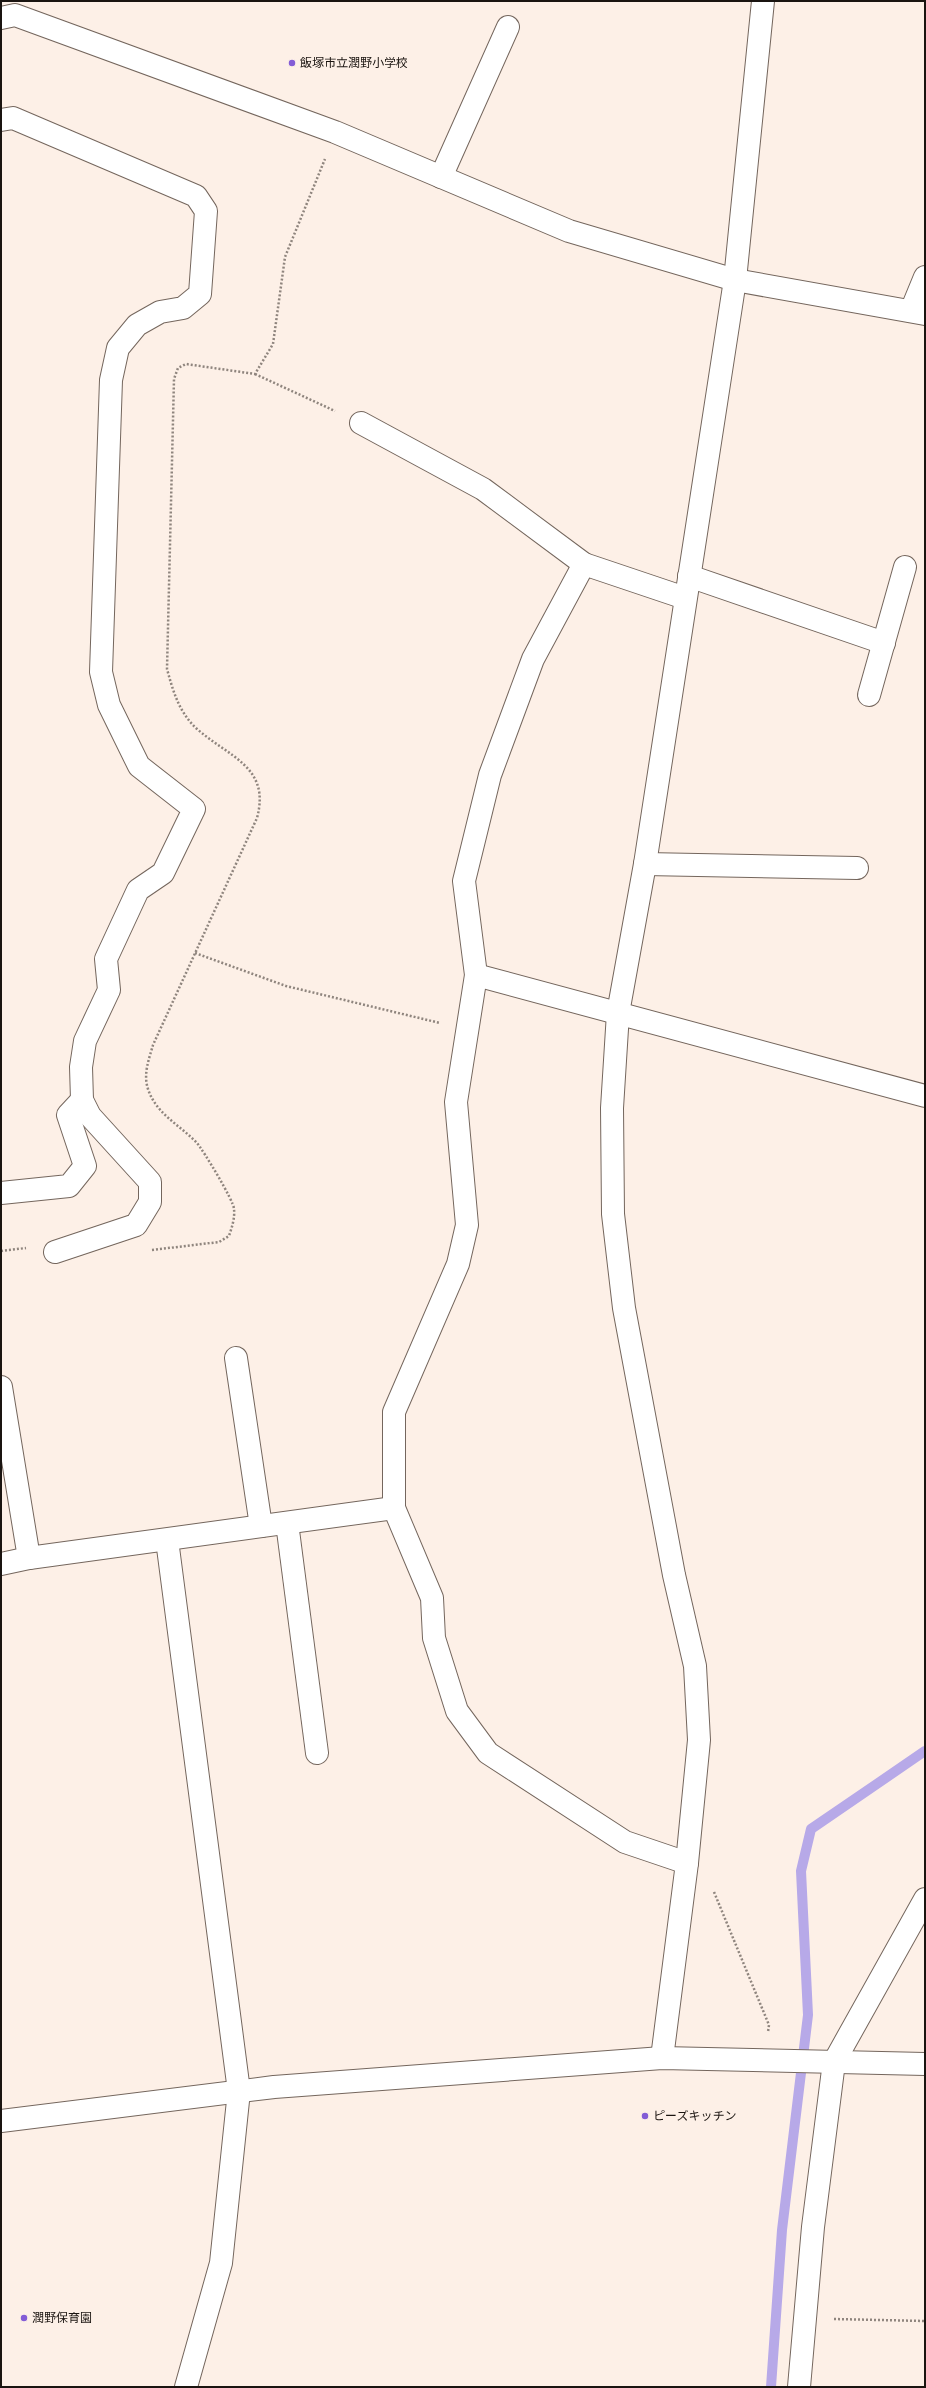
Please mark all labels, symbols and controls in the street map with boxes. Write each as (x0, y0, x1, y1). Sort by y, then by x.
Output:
place label: 飯塚市立潤野小学校 (300, 56, 408, 70)
marker: 飯塚市立潤野小学校 (287, 58, 297, 68)
place label: ピーズキッチン (653, 2109, 736, 2123)
marker: ピーズキッチン (640, 2111, 650, 2121)
place label: 潤野保育園 (32, 2311, 92, 2325)
marker: 潤野保育園 (19, 2313, 29, 2323)

